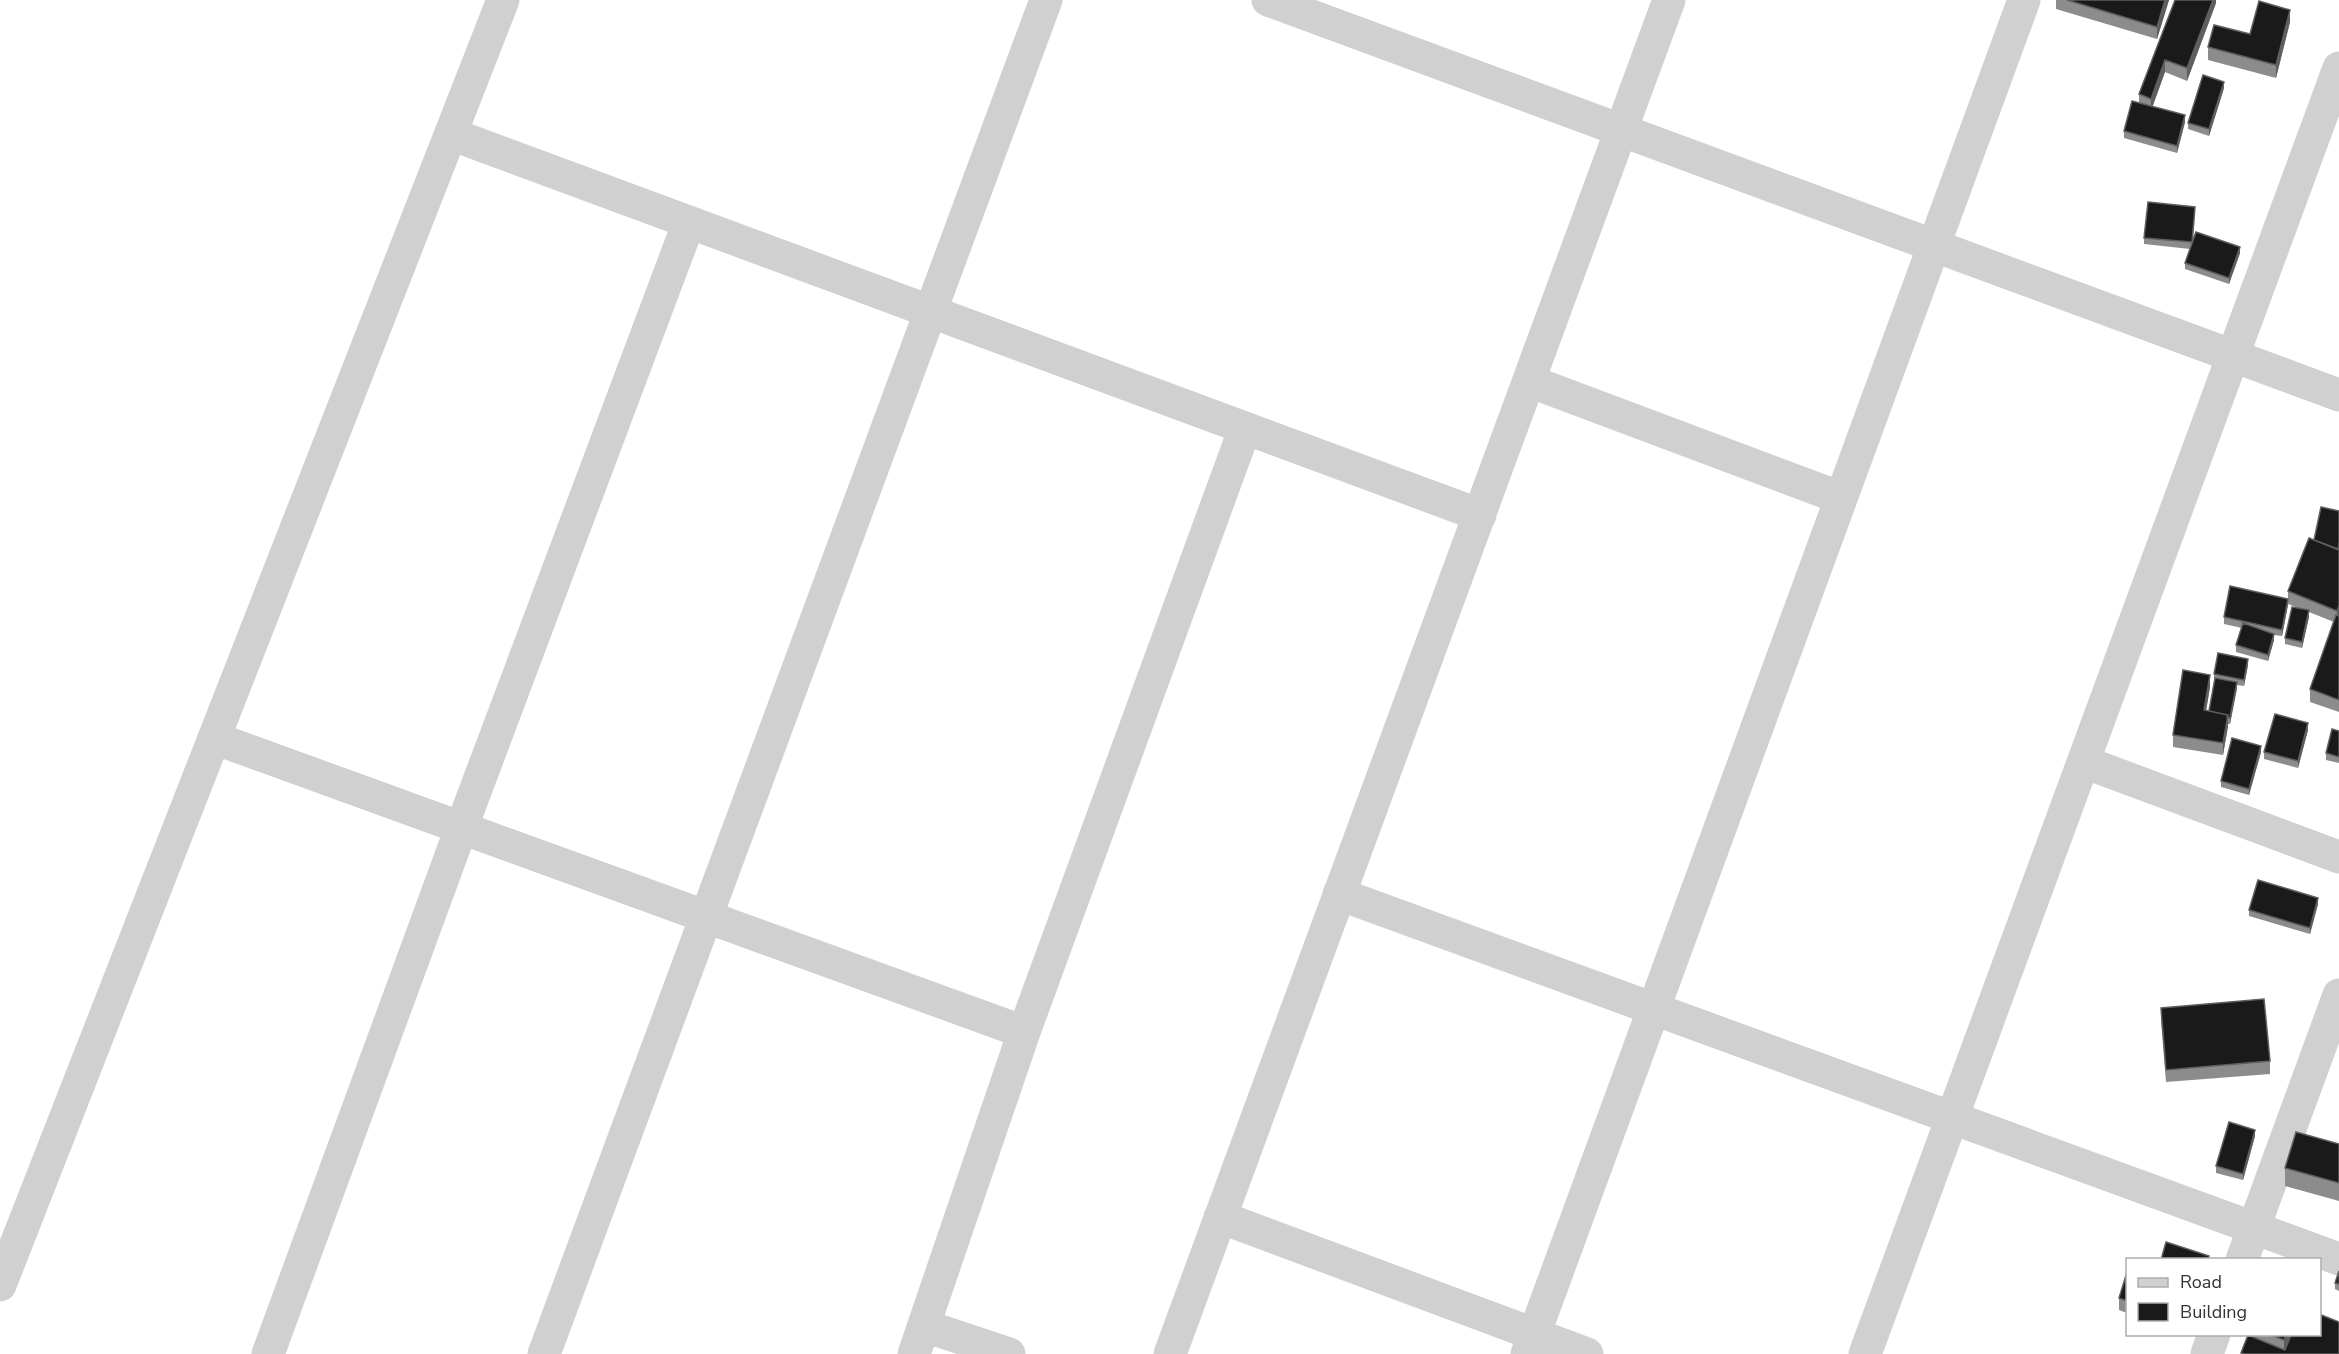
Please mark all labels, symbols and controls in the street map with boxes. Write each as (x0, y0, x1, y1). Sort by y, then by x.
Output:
legend (2126, 1258, 2321, 1336)
text: Road (2180, 1270, 2222, 1294)
text: Building (2180, 1300, 2247, 1324)

